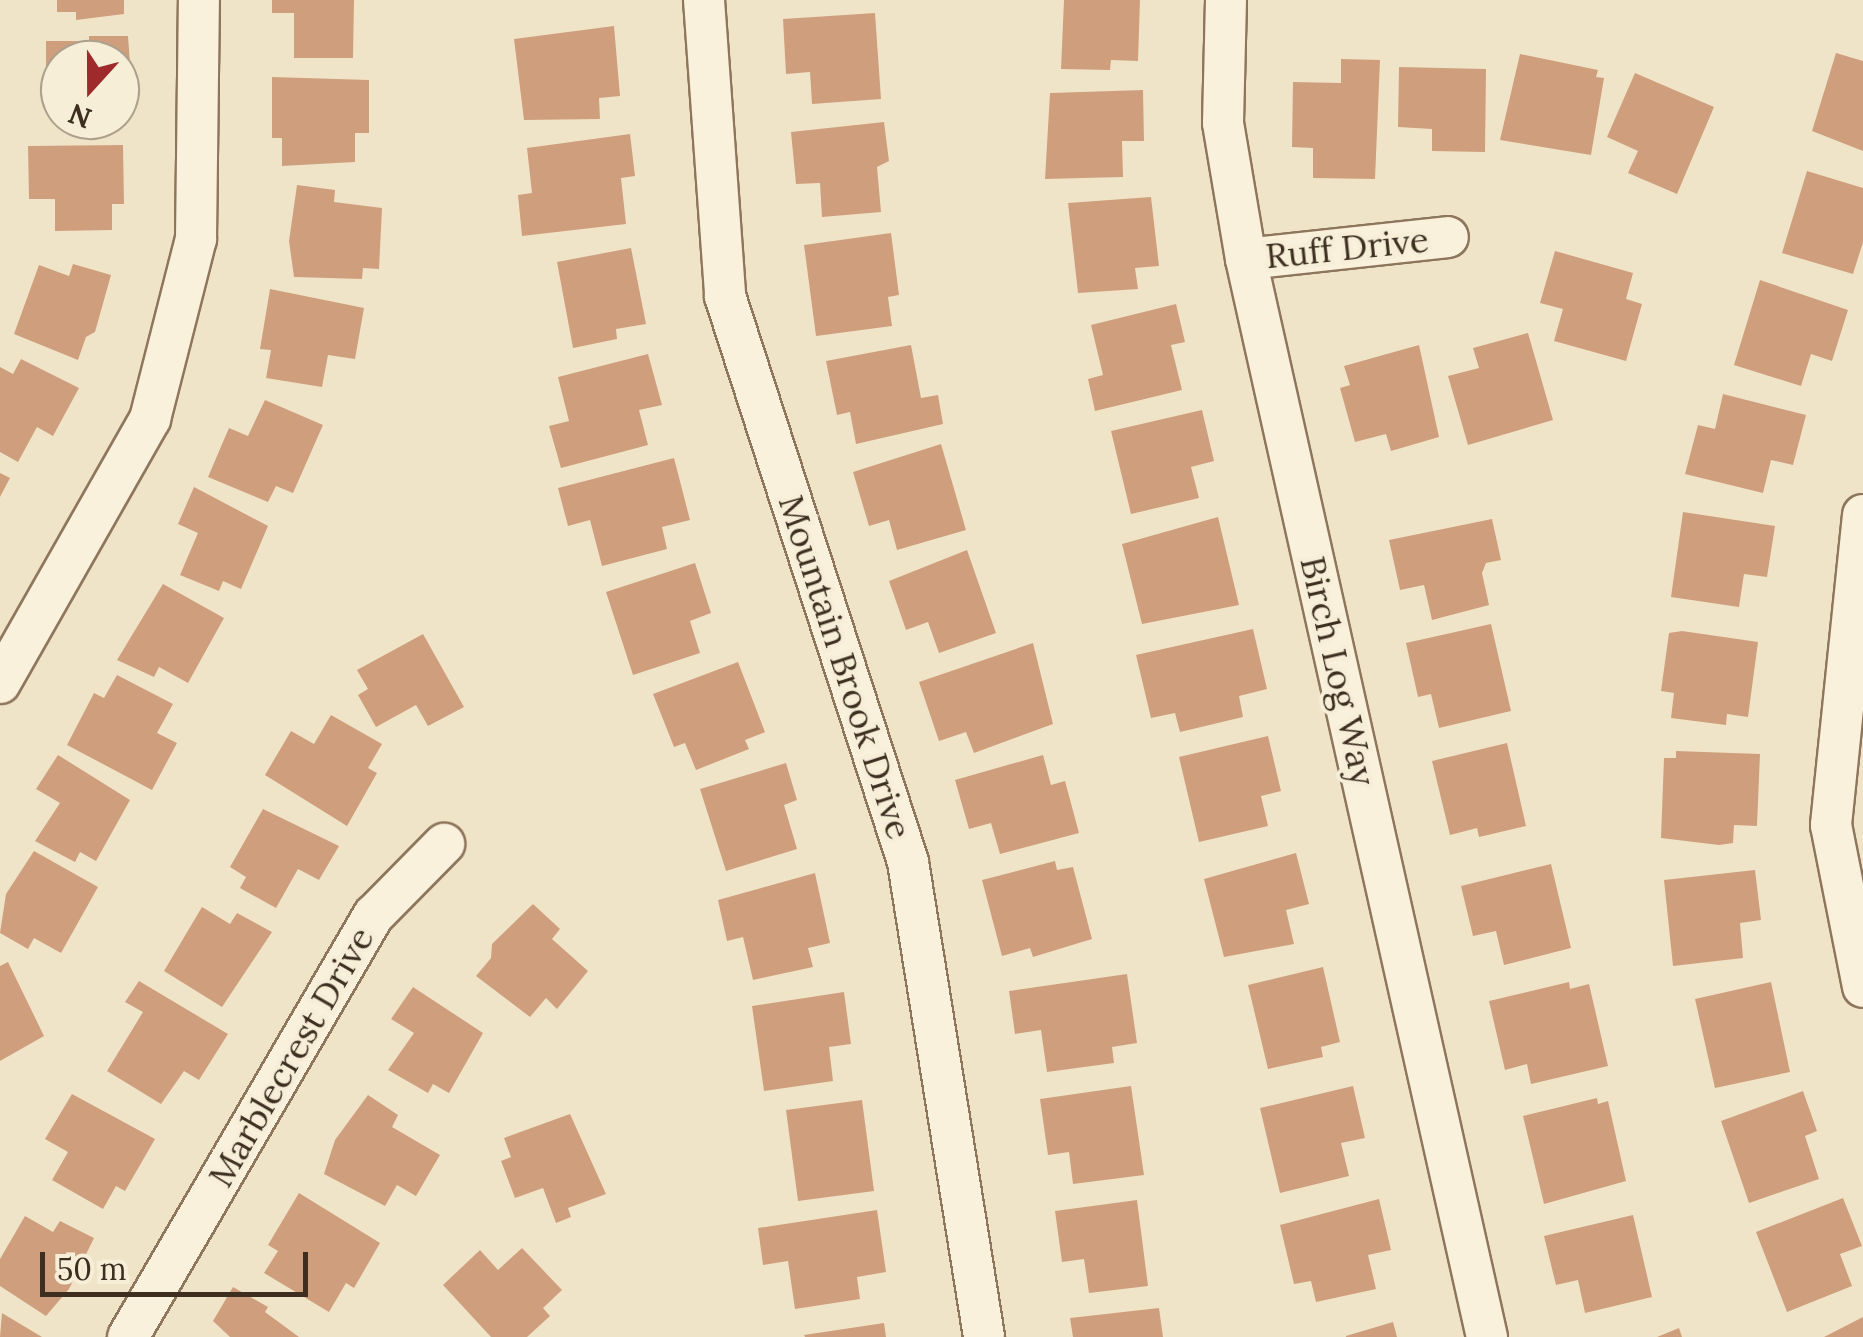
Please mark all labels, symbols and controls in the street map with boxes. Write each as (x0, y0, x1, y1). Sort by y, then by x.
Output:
north arrow (40, 40, 140, 140)
text: N (63, 95, 97, 137)
street label: Ruff Drive (1263, 219, 1431, 277)
street label: Mountain Brook Drive (770, 490, 920, 844)
street label: Birch Log Way (1291, 552, 1385, 790)
street label: Marblecrest Drive (200, 920, 382, 1194)
scale bar (45, 1232, 312, 1294)
text: 50 m (57, 1250, 127, 1288)

